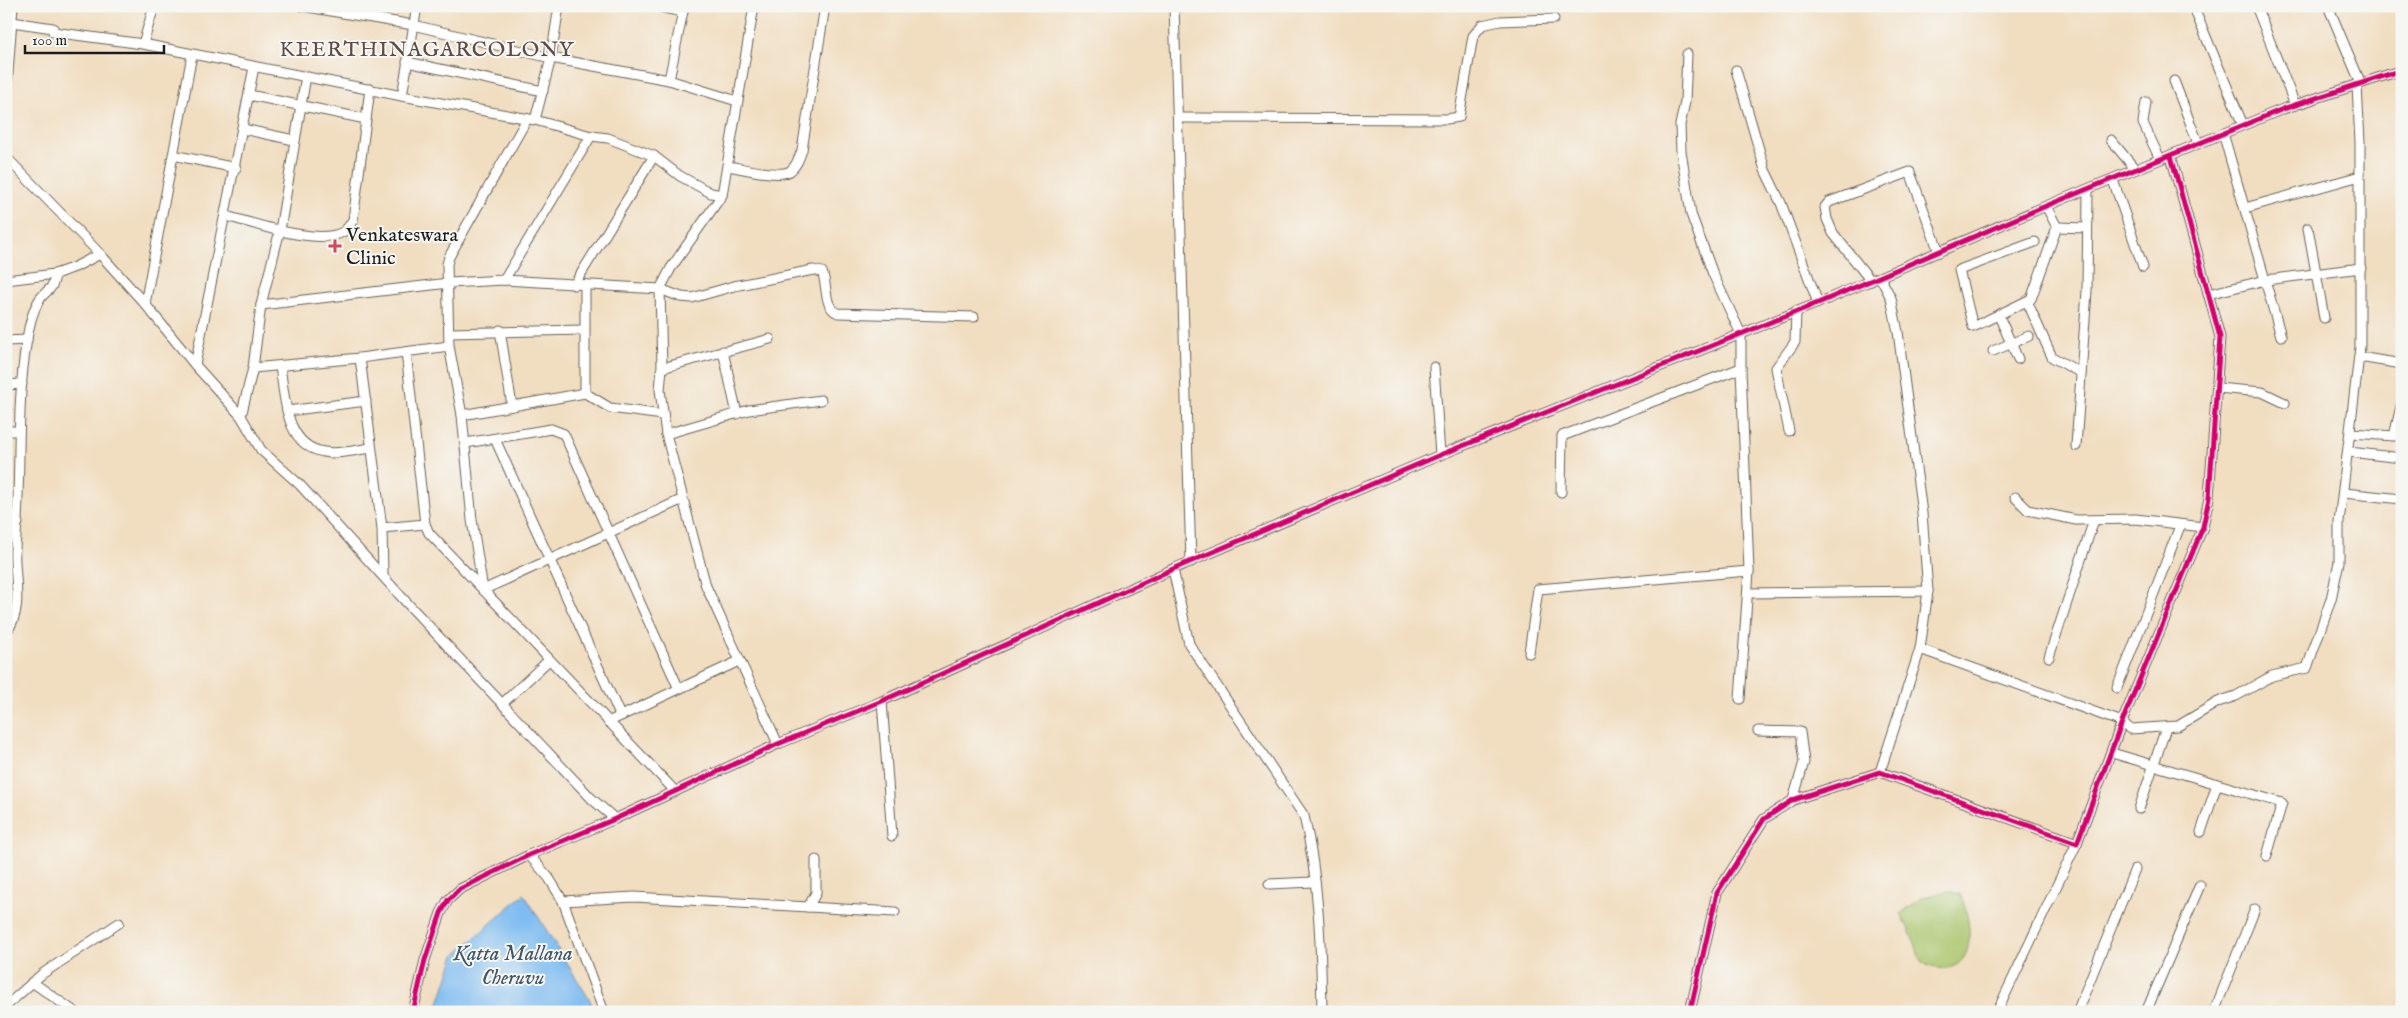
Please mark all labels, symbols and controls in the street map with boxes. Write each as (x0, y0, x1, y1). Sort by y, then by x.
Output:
scale bar (25, 22, 164, 54)
text: 100 m (32, 31, 68, 50)
district label: KEERTHINAGARCOLONY (280, 37, 575, 64)
place label: Venkateswara Clinic (345, 223, 458, 271)
marker: Venkateswara Clinic (328, 239, 342, 253)
water label: Katta Mallana Cheruvu (452, 941, 573, 992)

